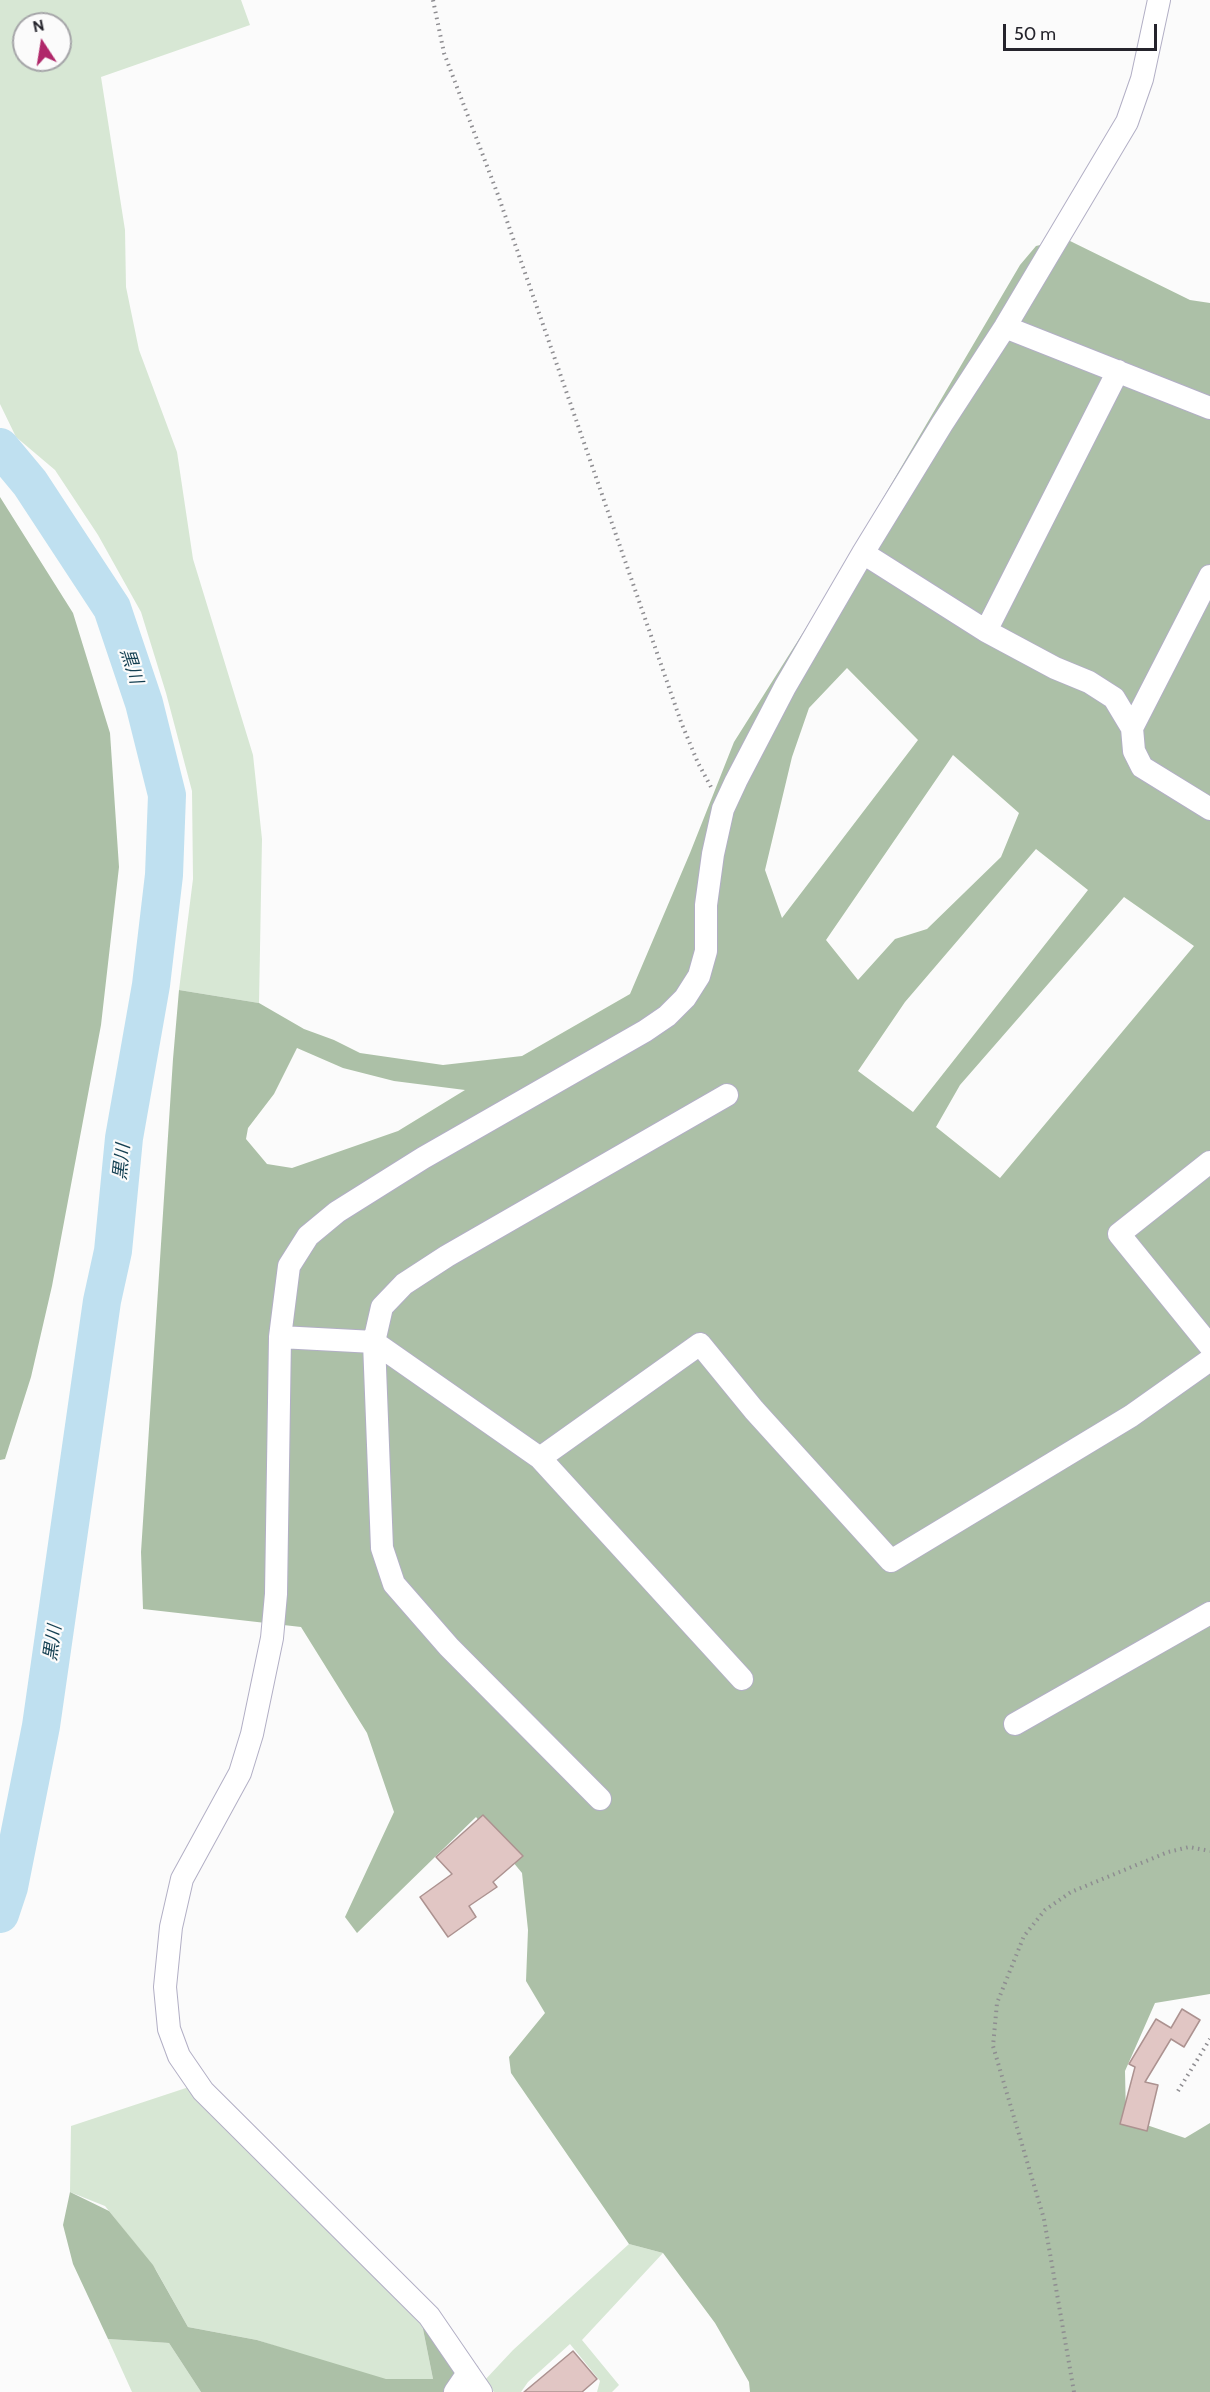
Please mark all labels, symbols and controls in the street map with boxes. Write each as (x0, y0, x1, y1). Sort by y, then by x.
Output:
north arrow (12, 12, 72, 72)
scale bar (1006, 12, 1160, 50)
text: N (31, 15, 46, 36)
text: 50 m (1014, 23, 1056, 45)
water label: 黒川 (115, 646, 147, 686)
water label: 黒川 (109, 1143, 135, 1181)
water label: 黒川 (40, 1624, 66, 1662)

